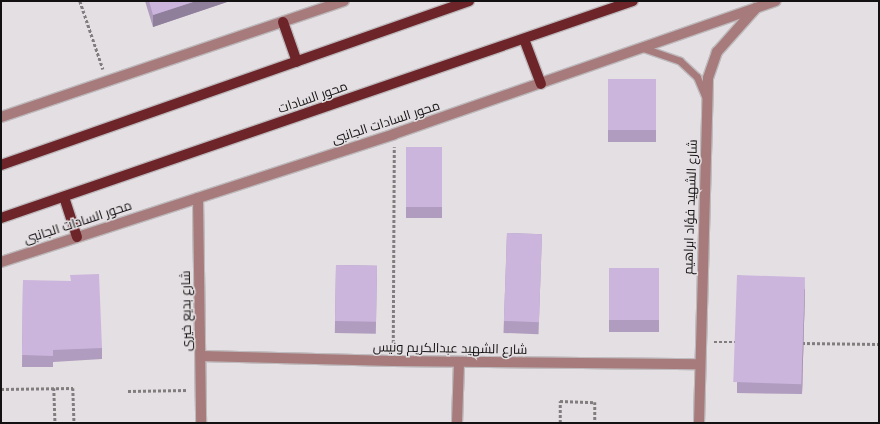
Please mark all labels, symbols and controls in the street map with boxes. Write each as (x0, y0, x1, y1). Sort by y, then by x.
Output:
street label: محور السادات (276, 79, 350, 117)
street label: محور السادات الجانبى (330, 98, 442, 148)
street label: شارع الشهيد فؤاد ابراهيم (681, 139, 701, 275)
street label: محور السادات الجانبى (22, 198, 134, 248)
street label: شارع بديع خيرى (178, 271, 196, 351)
street label: شارع الشهيد عبدالكريم ونيس (373, 340, 527, 358)

